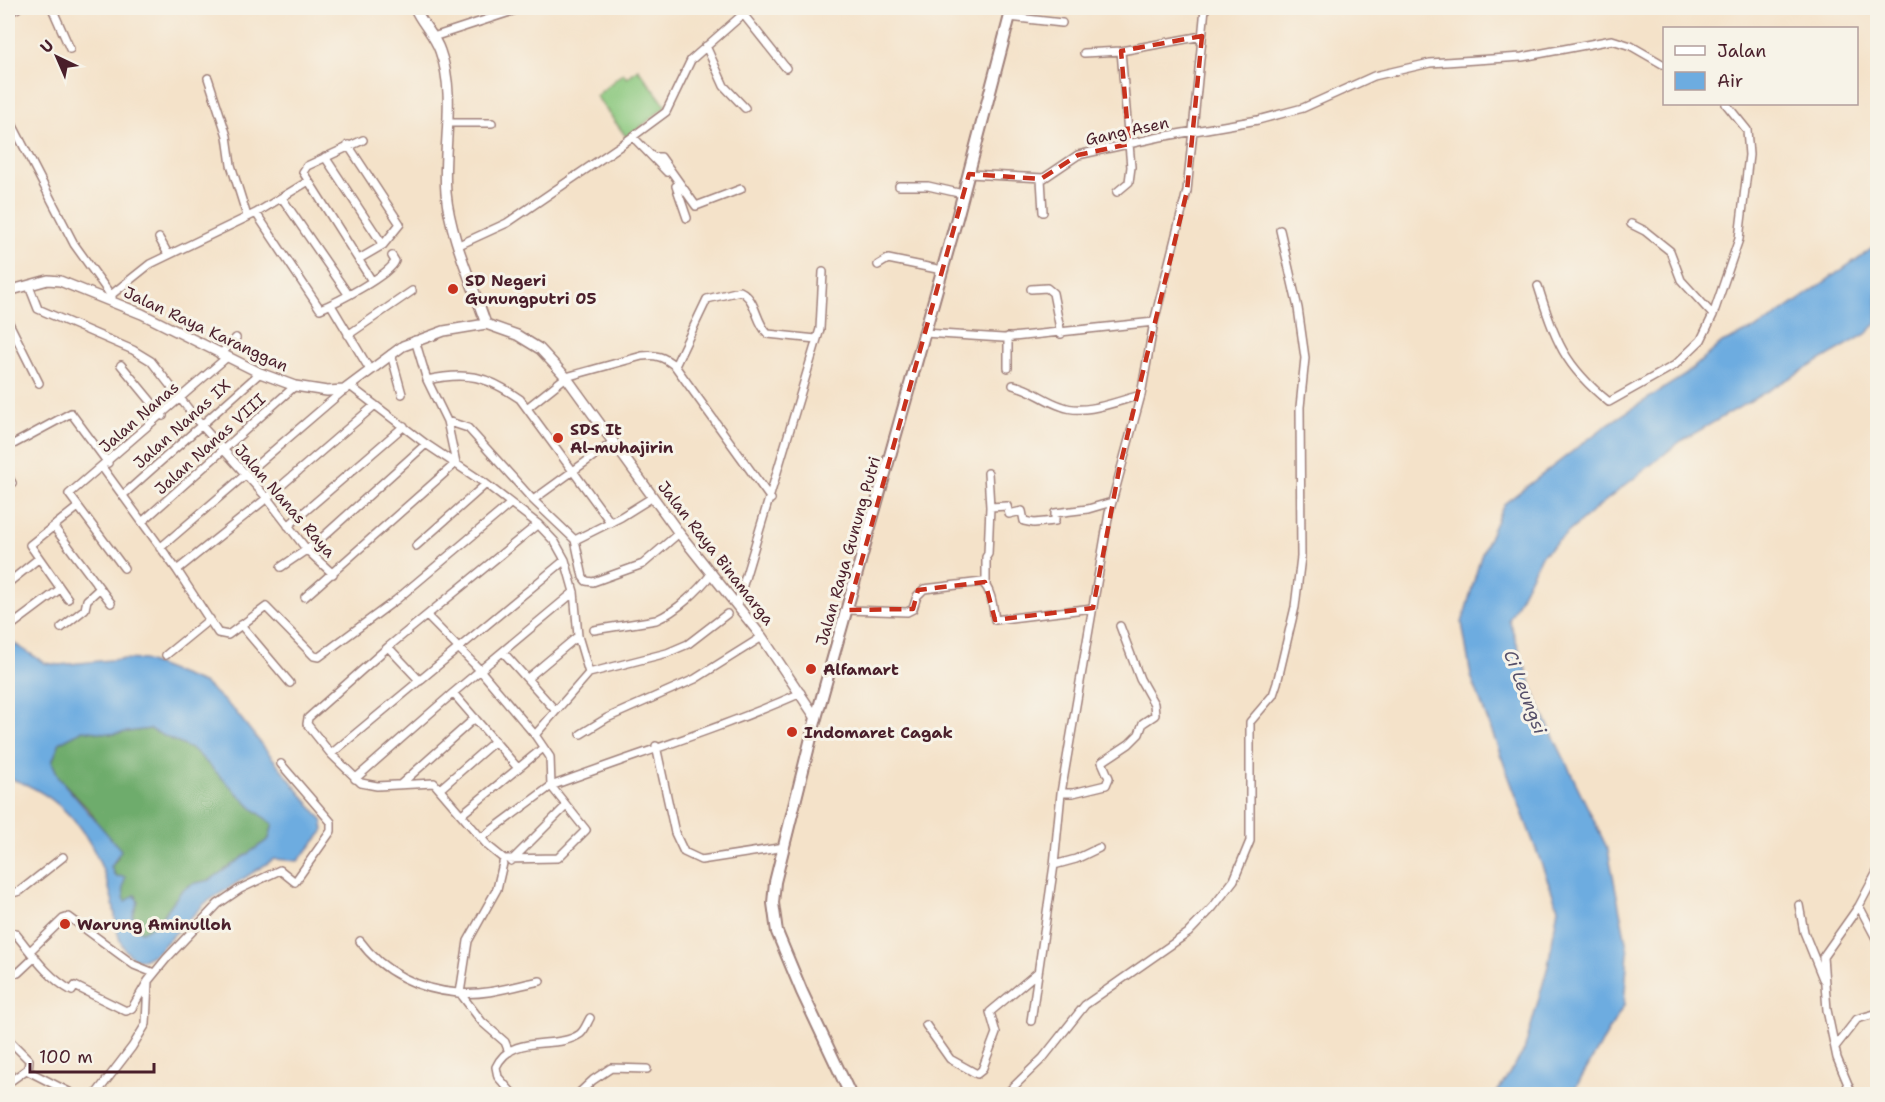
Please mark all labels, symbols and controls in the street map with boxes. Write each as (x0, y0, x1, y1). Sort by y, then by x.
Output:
north arrow (27, 27, 87, 87)
legend (1663, 27, 1858, 105)
text: U (36, 35, 58, 58)
text: Jalan (1717, 39, 1766, 63)
text: Air (1717, 69, 1743, 93)
street label: Gang Asen (1083, 112, 1171, 150)
place label: SD Negeri Gunungputri 05 (465, 270, 596, 309)
street label: Jalan Raya Karanggan (120, 282, 292, 376)
marker: SD Negeri Gunungputri 05 (446, 282, 460, 296)
street label: Jalan Nanas IX (129, 375, 235, 473)
street label: Jalan Nanas (95, 377, 183, 457)
street label: Jalan Nanas VIII (150, 389, 270, 499)
place label: SDS It Al-muhajirin (570, 419, 674, 458)
marker: SDS It Al-muhajirin (551, 431, 565, 445)
street label: Jalan Nanas Raya (230, 440, 340, 562)
street label: Jalan Raya Gunung Putri (811, 454, 885, 648)
street label: Jalan Raya Binamarga (653, 477, 779, 630)
water label: Ci Leungsi (1498, 646, 1552, 738)
place label: Alfamart (823, 659, 899, 680)
marker: Alfamart (804, 662, 818, 676)
place label: Indomaret Cagak (804, 722, 953, 743)
marker: Indomaret Cagak (785, 725, 799, 739)
place label: Warung Aminulloh (77, 914, 232, 935)
marker: Warung Aminulloh (58, 917, 72, 931)
scale bar (30, 1036, 154, 1074)
text: 100 m (39, 1045, 93, 1069)

